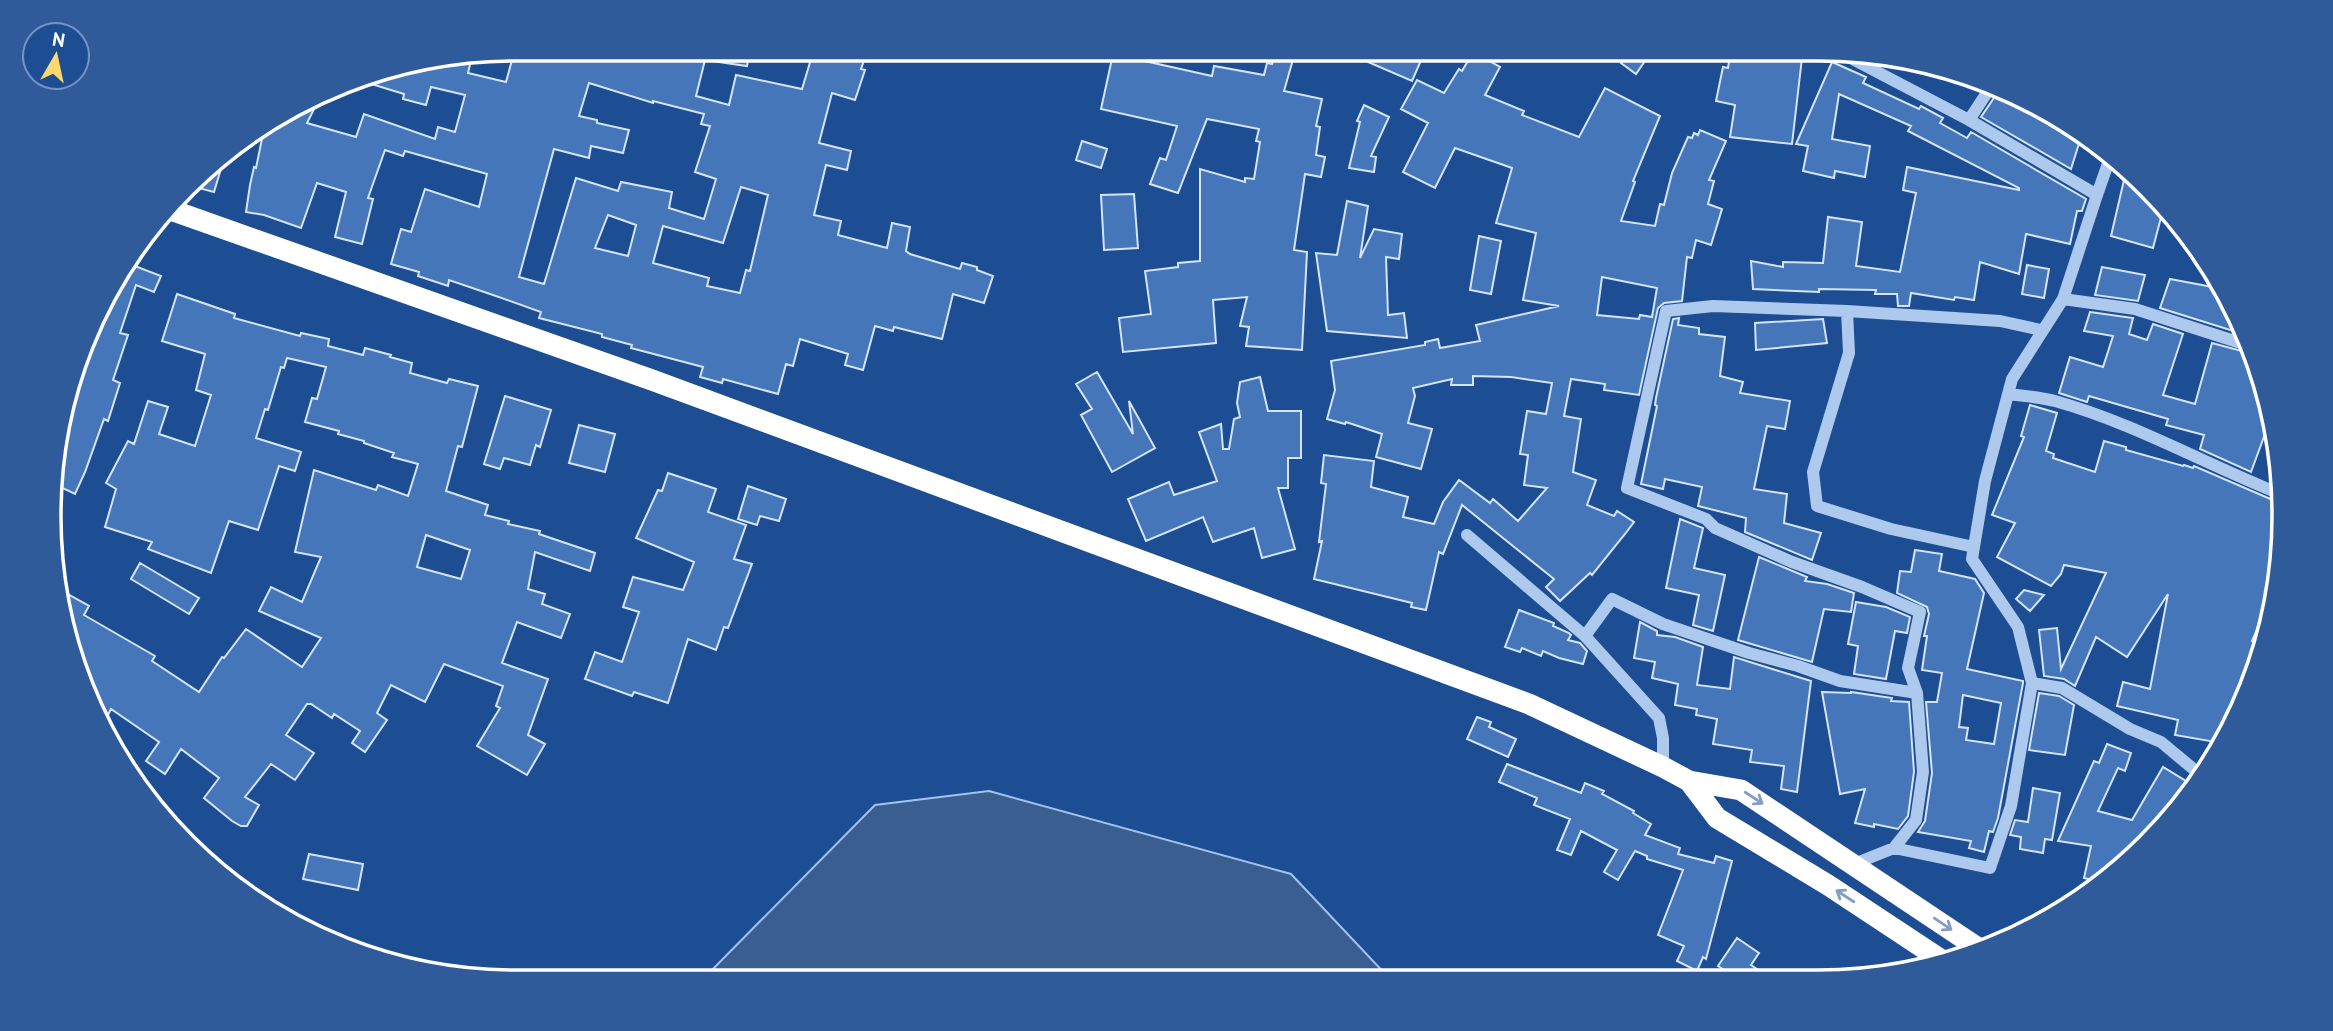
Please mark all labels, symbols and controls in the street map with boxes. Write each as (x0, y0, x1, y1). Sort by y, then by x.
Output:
north arrow (21, 21, 91, 91)
text: N (51, 26, 67, 52)
one-way arrow (1744, 791, 1763, 806)
one-way arrow (1836, 889, 1855, 904)
one-way arrow (1933, 917, 1952, 931)

